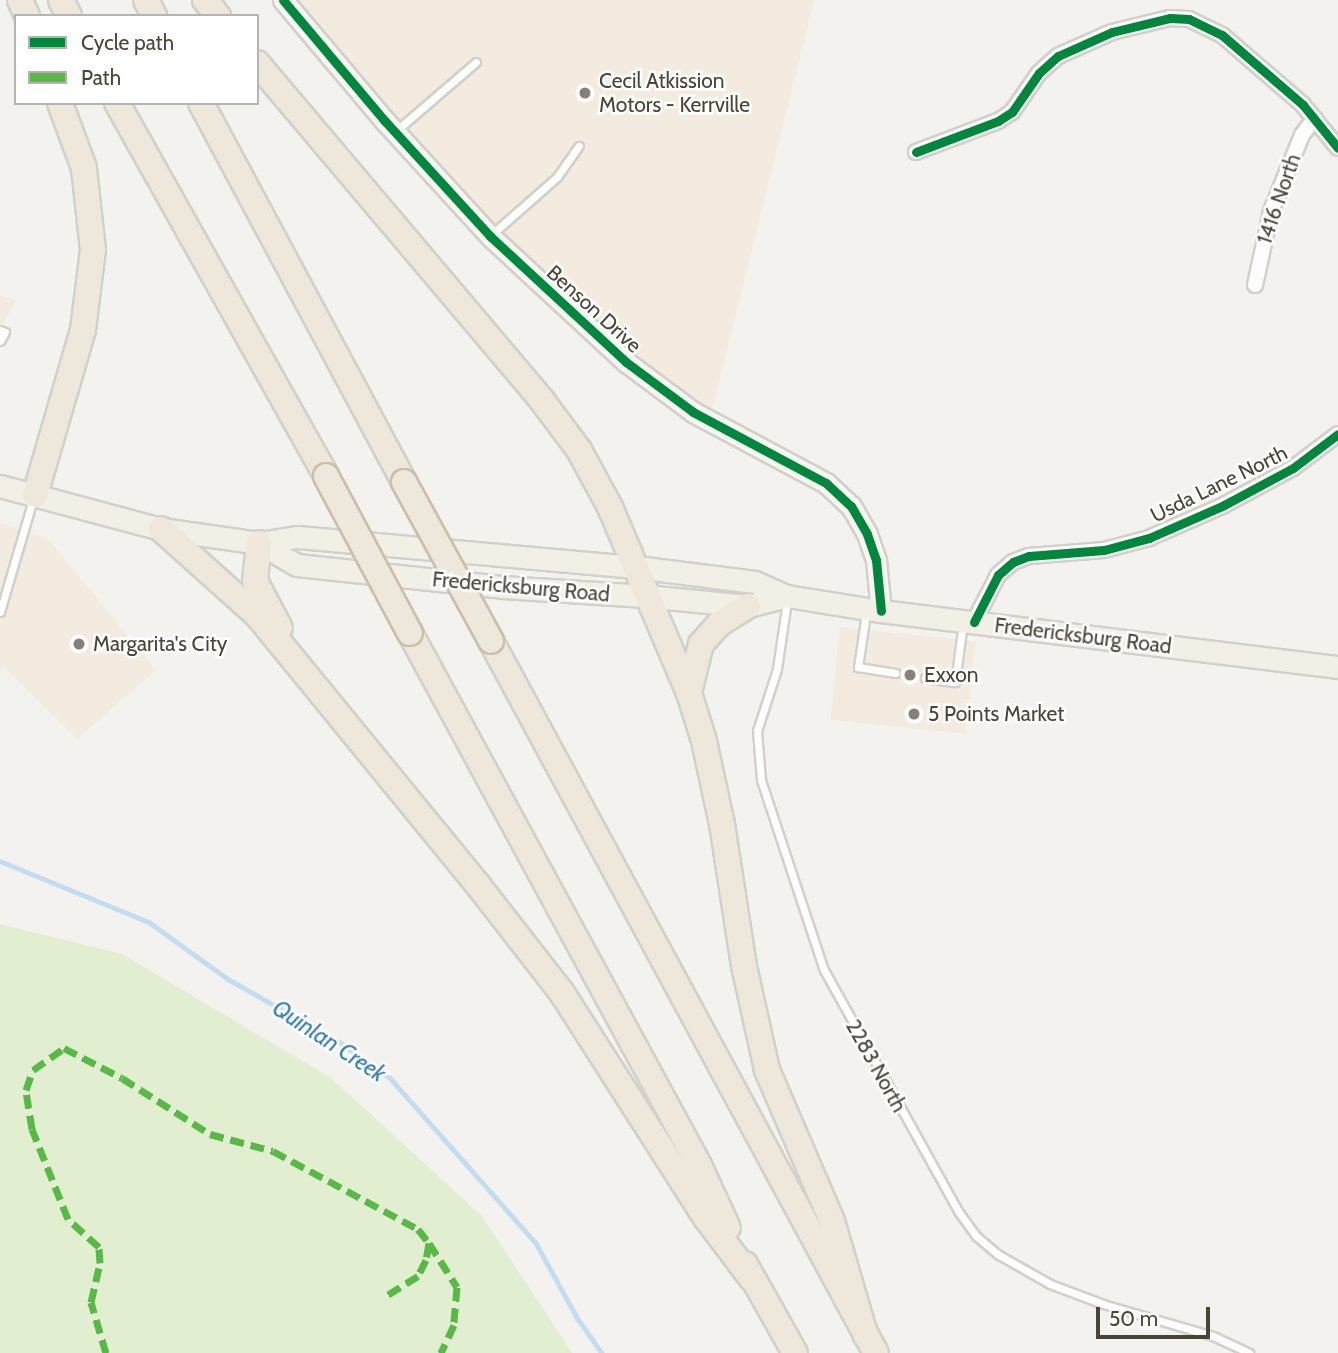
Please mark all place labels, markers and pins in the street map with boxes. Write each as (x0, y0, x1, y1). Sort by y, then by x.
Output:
place label: Cecil Atkission Motors - Kerrville (599, 68, 750, 118)
marker: Cecil Atkission Motors - Kerrville (577, 85, 593, 101)
place label: Margarita's City (93, 631, 227, 657)
marker: Margarita's City (71, 636, 87, 652)
place label: Exxon (924, 662, 978, 688)
marker: Exxon (902, 667, 918, 683)
place label: 5 Points Market (928, 701, 1064, 727)
marker: 5 Points Market (906, 706, 922, 722)

